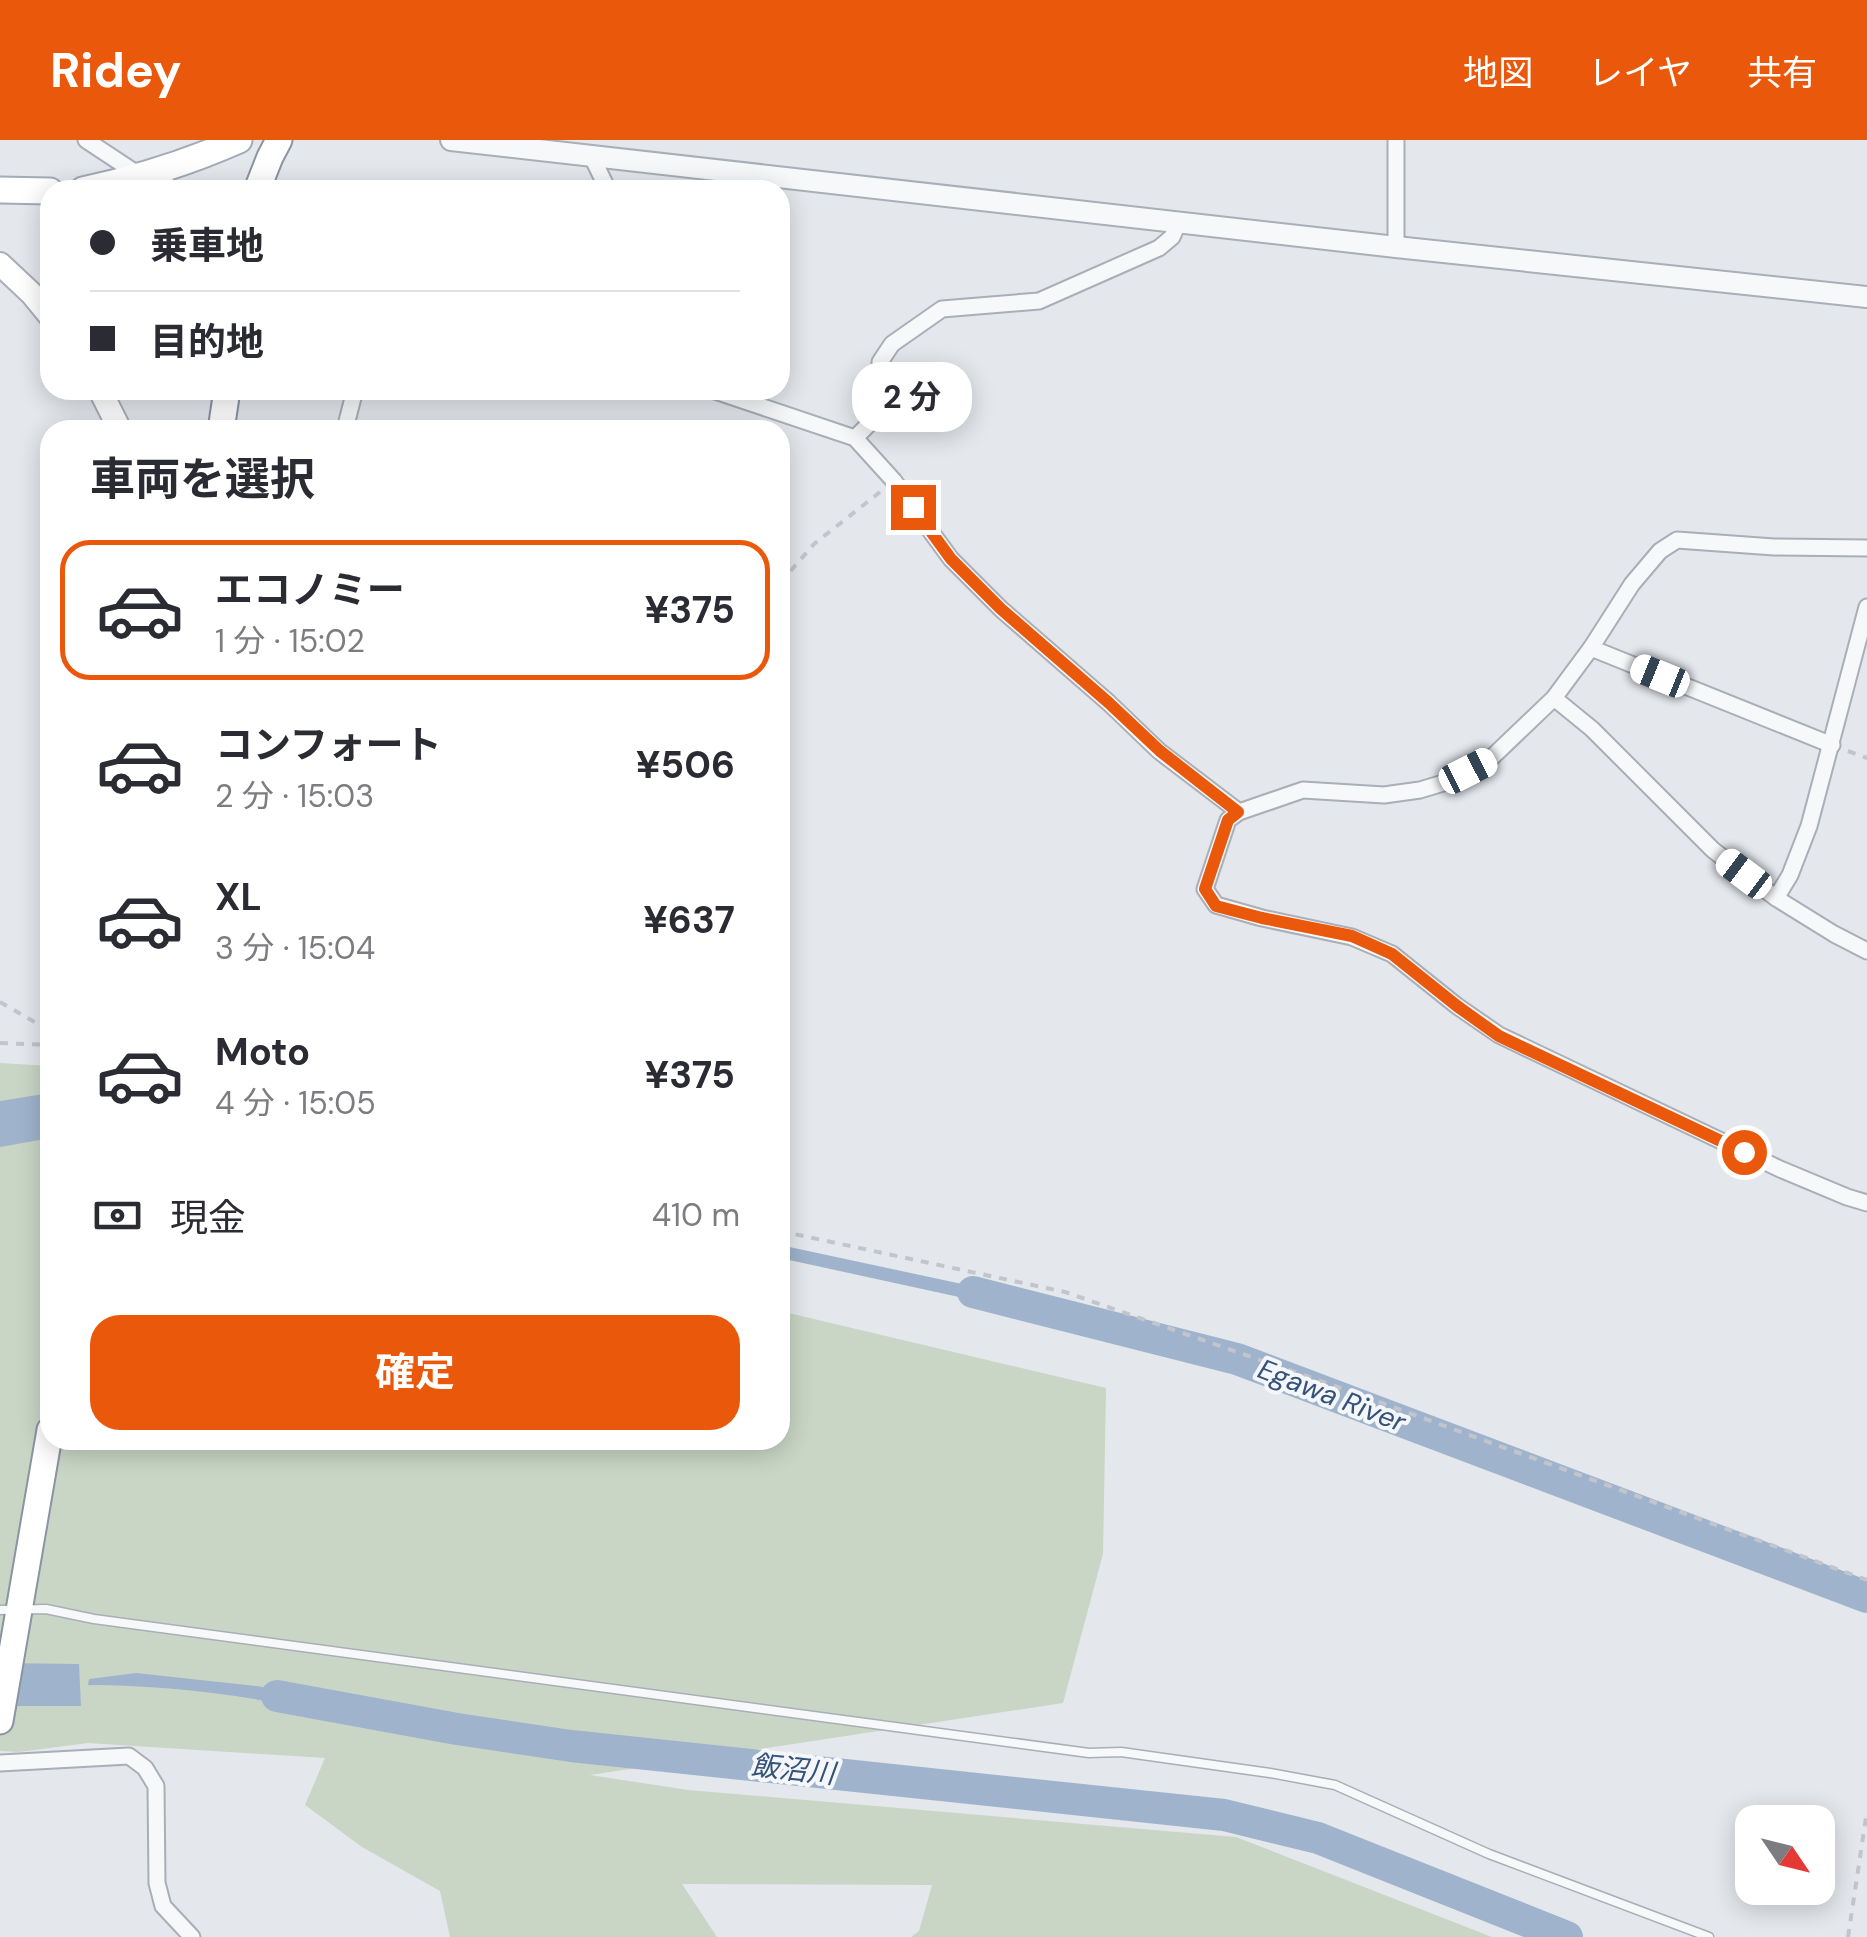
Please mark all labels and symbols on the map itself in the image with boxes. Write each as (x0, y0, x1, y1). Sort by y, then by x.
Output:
callout: 2 分 (853, 362, 973, 432)
route end (891, 485, 936, 530)
car (1627, 651, 1693, 701)
car (1434, 744, 1502, 798)
car (1711, 844, 1777, 904)
route start (1722, 1130, 1767, 1175)
water label: Egawa River (1253, 1350, 1411, 1441)
water label: 飯沼川 (749, 1747, 840, 1793)
north arrow (1735, 1805, 1835, 1905)

